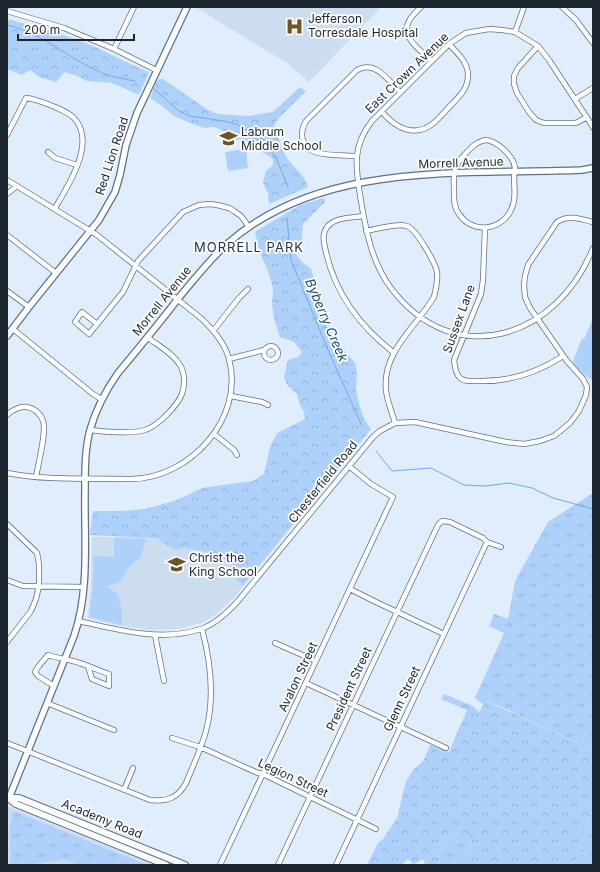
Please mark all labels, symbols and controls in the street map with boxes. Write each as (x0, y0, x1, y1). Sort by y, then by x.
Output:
place label: Jefferson Torresdale Hospital (308, 11, 418, 40)
scale bar (18, 16, 134, 42)
hospital icon: Jefferson Torresdale Hospital (285, 16, 305, 36)
text: 200 m (24, 22, 60, 37)
street label: East Crown Avenue (362, 29, 451, 116)
street label: Red Lion Road (92, 115, 131, 197)
place label: Labrum Middle School (241, 124, 322, 153)
school or university icon: Labrum Middle School (218, 129, 238, 149)
street label: Morrell Avenue (418, 154, 504, 171)
district label: MORRELL PARK (194, 239, 304, 255)
street label: Morrell Avenue (129, 263, 194, 339)
water label: Byberry Creek (302, 276, 352, 365)
street label: Sussex Lane (439, 283, 478, 355)
street label: Chesterfield Road (285, 437, 360, 526)
place label: Christ the King School (189, 550, 257, 579)
school or university icon: Christ the King School (166, 555, 186, 575)
street label: Avalon Street (275, 639, 320, 714)
street label: President Street (323, 644, 375, 733)
street label: Glenn Street (380, 664, 423, 734)
street label: Legion Street (256, 755, 331, 800)
street label: Academy Road (60, 796, 145, 842)

